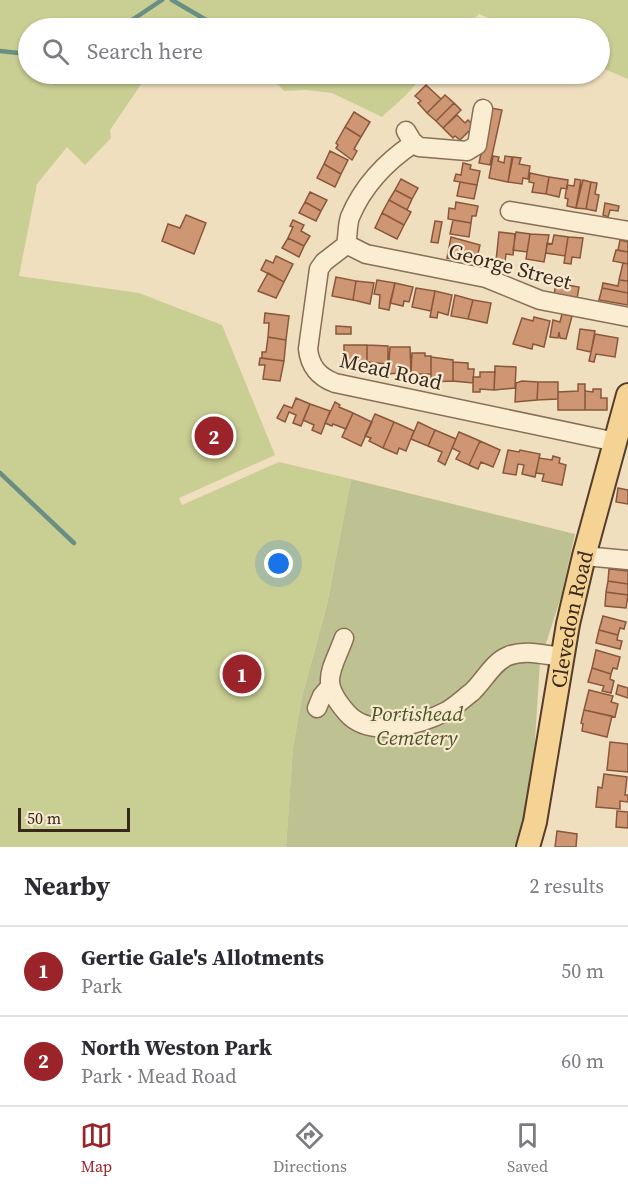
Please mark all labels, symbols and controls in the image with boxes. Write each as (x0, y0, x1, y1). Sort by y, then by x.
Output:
search box (18, 18, 610, 84)
icon: search (39, 35, 72, 68)
text: Search here (87, 36, 203, 66)
street label: George Street (445, 236, 575, 296)
street label: Mead Road (337, 345, 445, 397)
pin: 2 (194, 414, 234, 458)
street label: Clevedon Road (543, 547, 599, 690)
your location (264, 549, 293, 578)
pin: 1 (222, 652, 262, 696)
park label: Portishead Cemetery (370, 699, 463, 752)
scale bar (18, 805, 130, 832)
text: 50 m (27, 807, 61, 829)
text: Nearby (24, 868, 110, 904)
text: 2 results (529, 872, 604, 900)
text: Gertie Gale's Allotments (81, 942, 324, 972)
text: 1 (38, 957, 49, 985)
text: 50 m (561, 957, 604, 985)
text: Park (81, 972, 122, 1000)
text: North Weston Park (81, 1032, 272, 1062)
text: 2 (38, 1047, 49, 1075)
text: 60 m (561, 1047, 604, 1075)
text: Park · Mead Road (81, 1062, 237, 1090)
tab: Map (80, 1119, 113, 1177)
tab: Directions (273, 1119, 347, 1177)
tab: Saved (507, 1119, 548, 1177)

